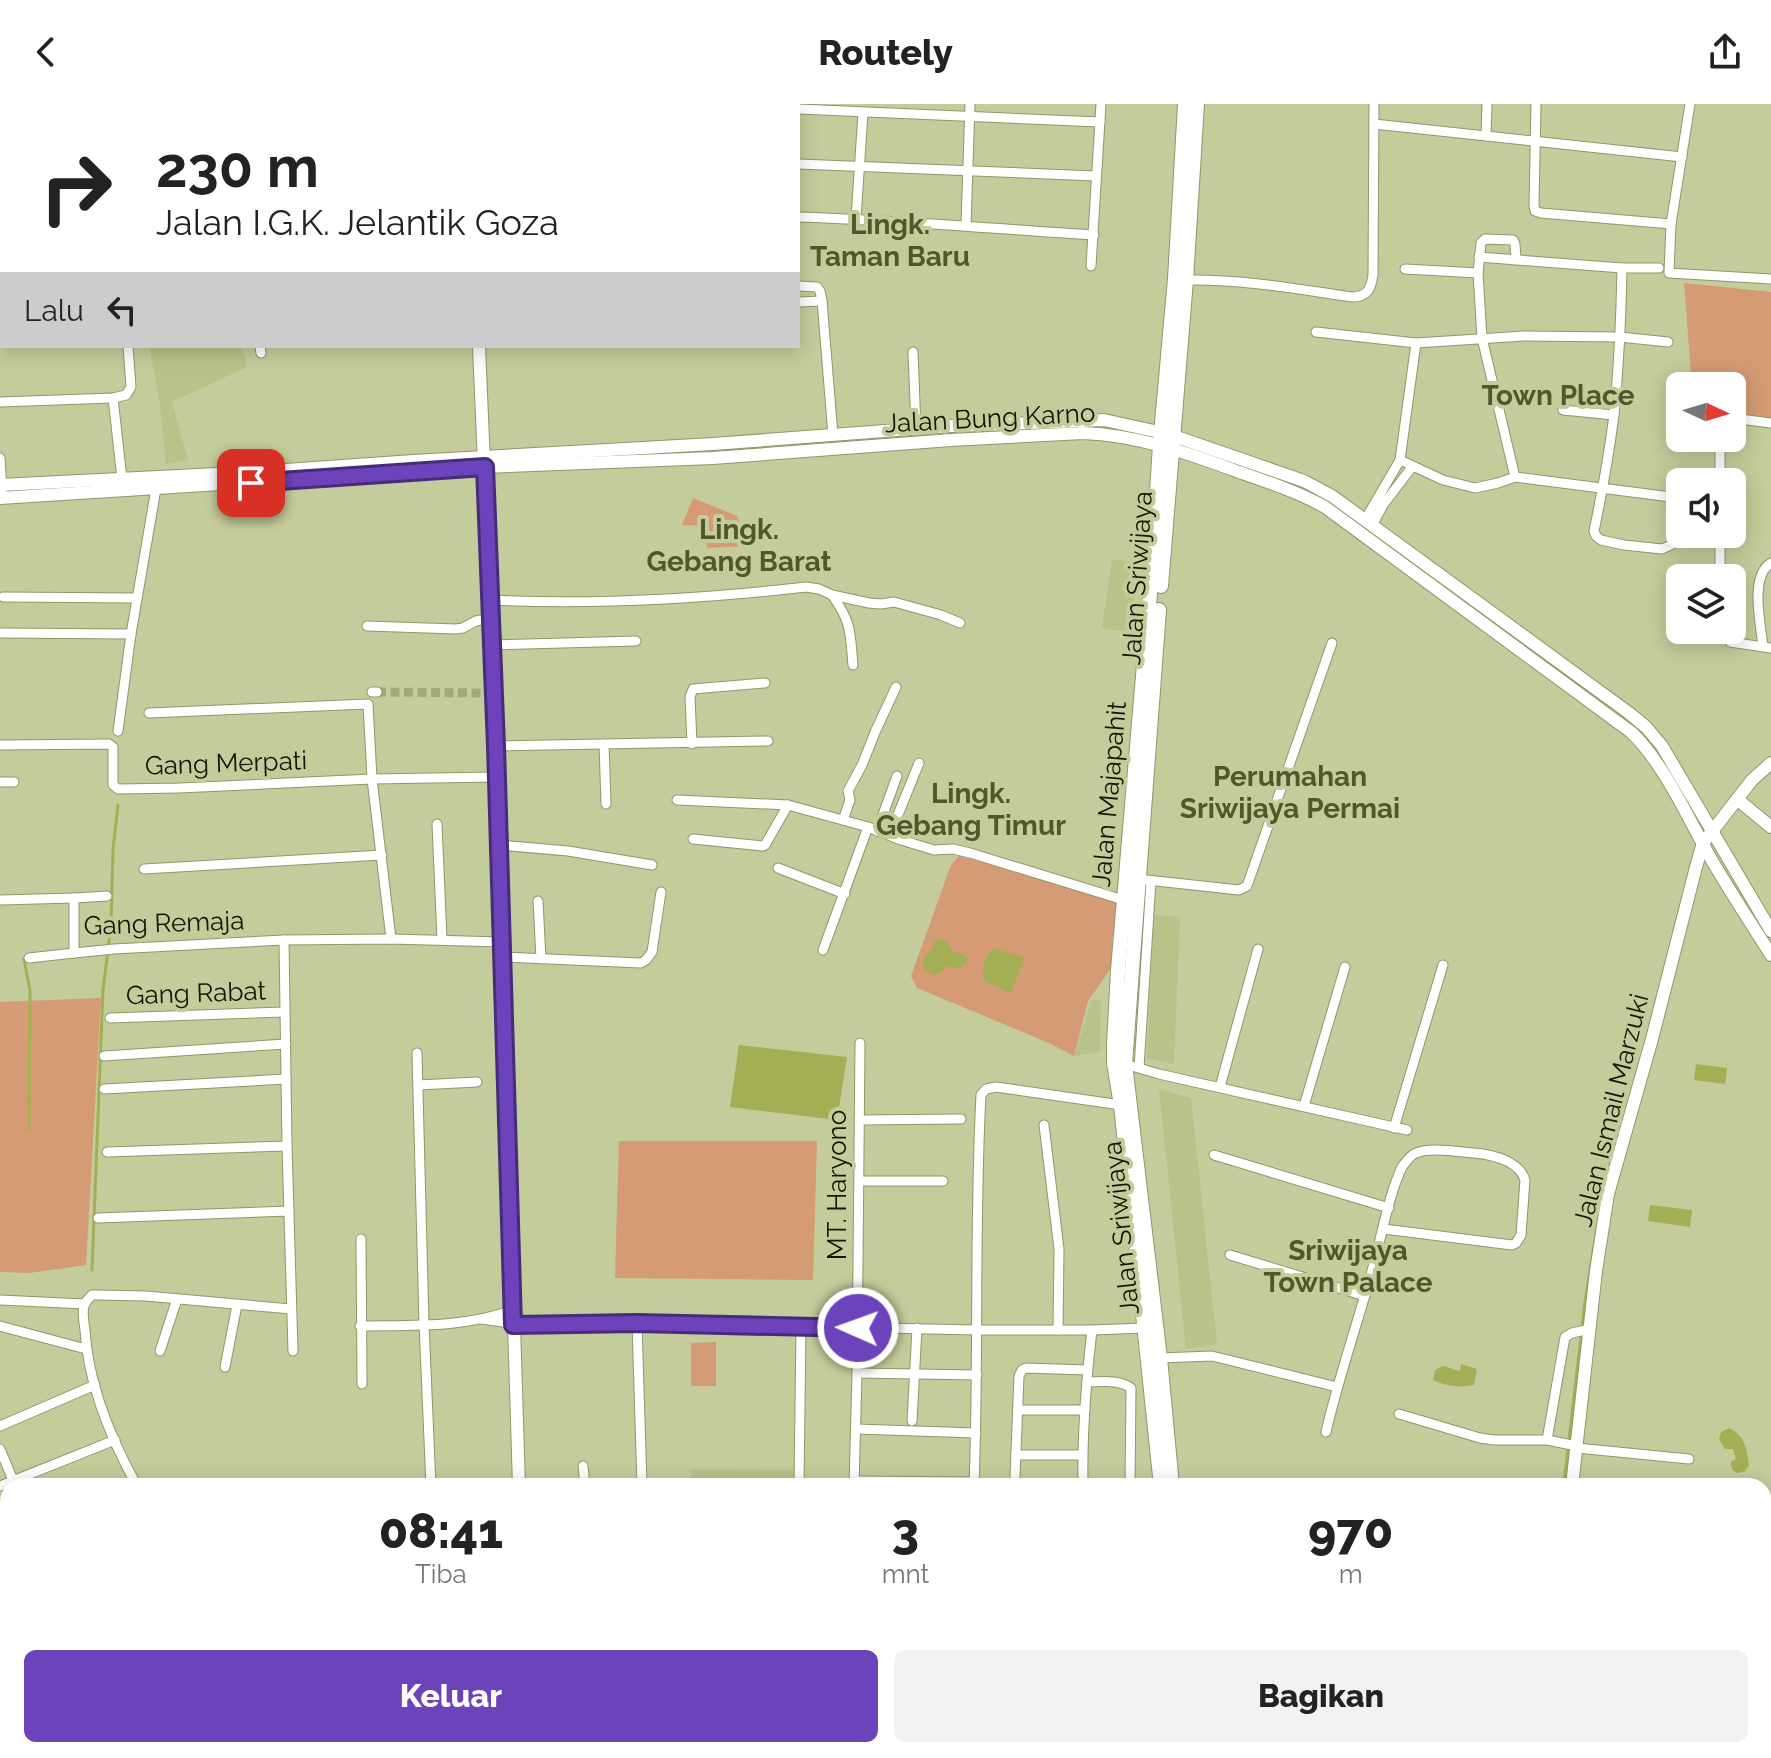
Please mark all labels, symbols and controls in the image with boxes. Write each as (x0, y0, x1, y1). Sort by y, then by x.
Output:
icon: back (24, 30, 68, 74)
icon: share (1703, 30, 1747, 74)
text: Routely (818, 31, 953, 73)
text: 230 m (156, 134, 319, 200)
icon: right (24, 136, 128, 240)
text: Jalan I.G.K. Jelantik Goza (156, 201, 559, 243)
district label: Lingk. Taman Baru (810, 208, 970, 273)
icon: left (100, 288, 144, 332)
text: Lalu (24, 293, 84, 328)
north arrow (1666, 372, 1746, 452)
map controls (1666, 372, 1746, 644)
district label: Town Place (1482, 379, 1635, 412)
street label: Jalan Bung Karno (884, 398, 1096, 438)
pin (217, 449, 285, 517)
icon: arrive (229, 461, 273, 505)
button: sound (1666, 468, 1746, 548)
street label: Jalan Sriwijaya (1116, 490, 1158, 666)
district label: Lingk. Gebang Barat (647, 513, 832, 578)
button: layers (1666, 564, 1746, 644)
street label: Jalan Majapahit (1086, 700, 1132, 888)
street label: Gang Merpati (144, 745, 308, 781)
district label: Perumahan Sriwijaya Permai (1180, 760, 1400, 825)
district label: Lingk. Gebang Timur (876, 777, 1066, 842)
street label: Gang Remaja (83, 905, 245, 941)
street label: Gang Rabat (125, 976, 267, 1010)
street label: Jalan Ismail Marzuki (1568, 991, 1654, 1229)
street label: MT. Haryono (822, 1110, 852, 1260)
street label: Jalan Sriwijaya (1097, 1140, 1145, 1316)
district label: Sriwijaya Town Palace (1264, 1234, 1433, 1299)
position arrow (816, 1286, 900, 1370)
text: 08:41 (379, 1503, 503, 1559)
text: 3 (892, 1503, 919, 1559)
text: 970 (1308, 1503, 1393, 1559)
text: Tiba (415, 1559, 467, 1589)
text: mnt (882, 1559, 929, 1589)
text: m (1339, 1559, 1363, 1589)
button: Keluar (24, 1650, 878, 1742)
button: Bagikan (894, 1650, 1748, 1742)

